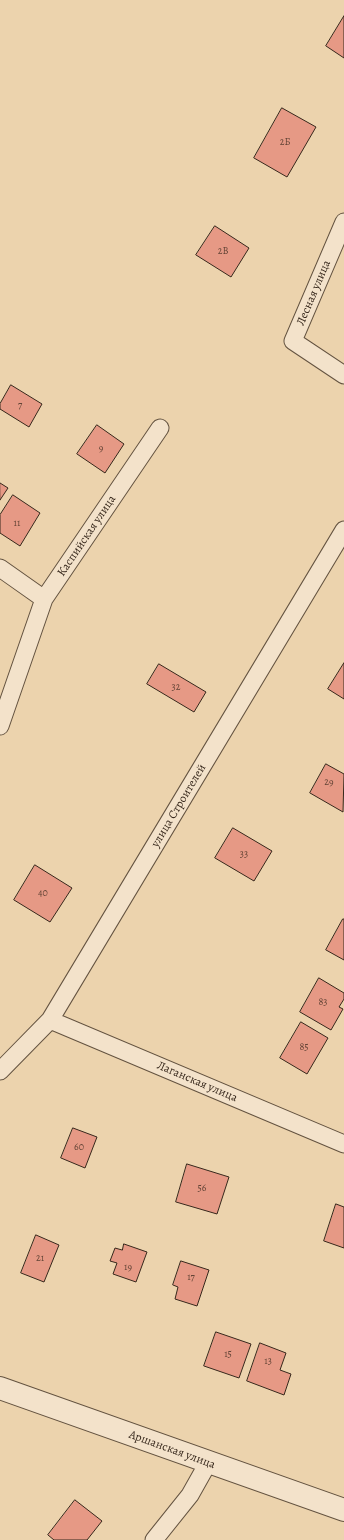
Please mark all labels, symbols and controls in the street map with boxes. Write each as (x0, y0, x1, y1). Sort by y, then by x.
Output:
house number: 2Б (280, 137, 290, 149)
house number: 2В (218, 246, 228, 258)
street label: Лесная улица (294, 258, 334, 328)
house number: 7 (18, 400, 22, 412)
house number: 9 (99, 443, 103, 455)
street label: Каспийская улица (55, 493, 119, 579)
house number: 11 (14, 518, 20, 530)
house number: 32 (172, 682, 180, 694)
street label: улица Строителей (148, 762, 210, 850)
house number: 29 (324, 777, 334, 789)
house number: 33 (240, 849, 248, 861)
house number: 40 (38, 888, 48, 900)
house number: 83 (318, 997, 328, 1009)
house number: 85 (299, 1042, 309, 1054)
street label: Лаганская улица (155, 1059, 239, 1105)
house number: 60 (74, 1142, 84, 1154)
house number: 56 (198, 1183, 206, 1195)
house number: 21 (36, 1253, 44, 1265)
house number: 19 (124, 1262, 132, 1274)
house number: 17 (187, 1272, 195, 1284)
house number: 15 (224, 1349, 232, 1361)
house number: 13 (264, 1356, 272, 1368)
street label: Аршанская улица (127, 1428, 217, 1472)

